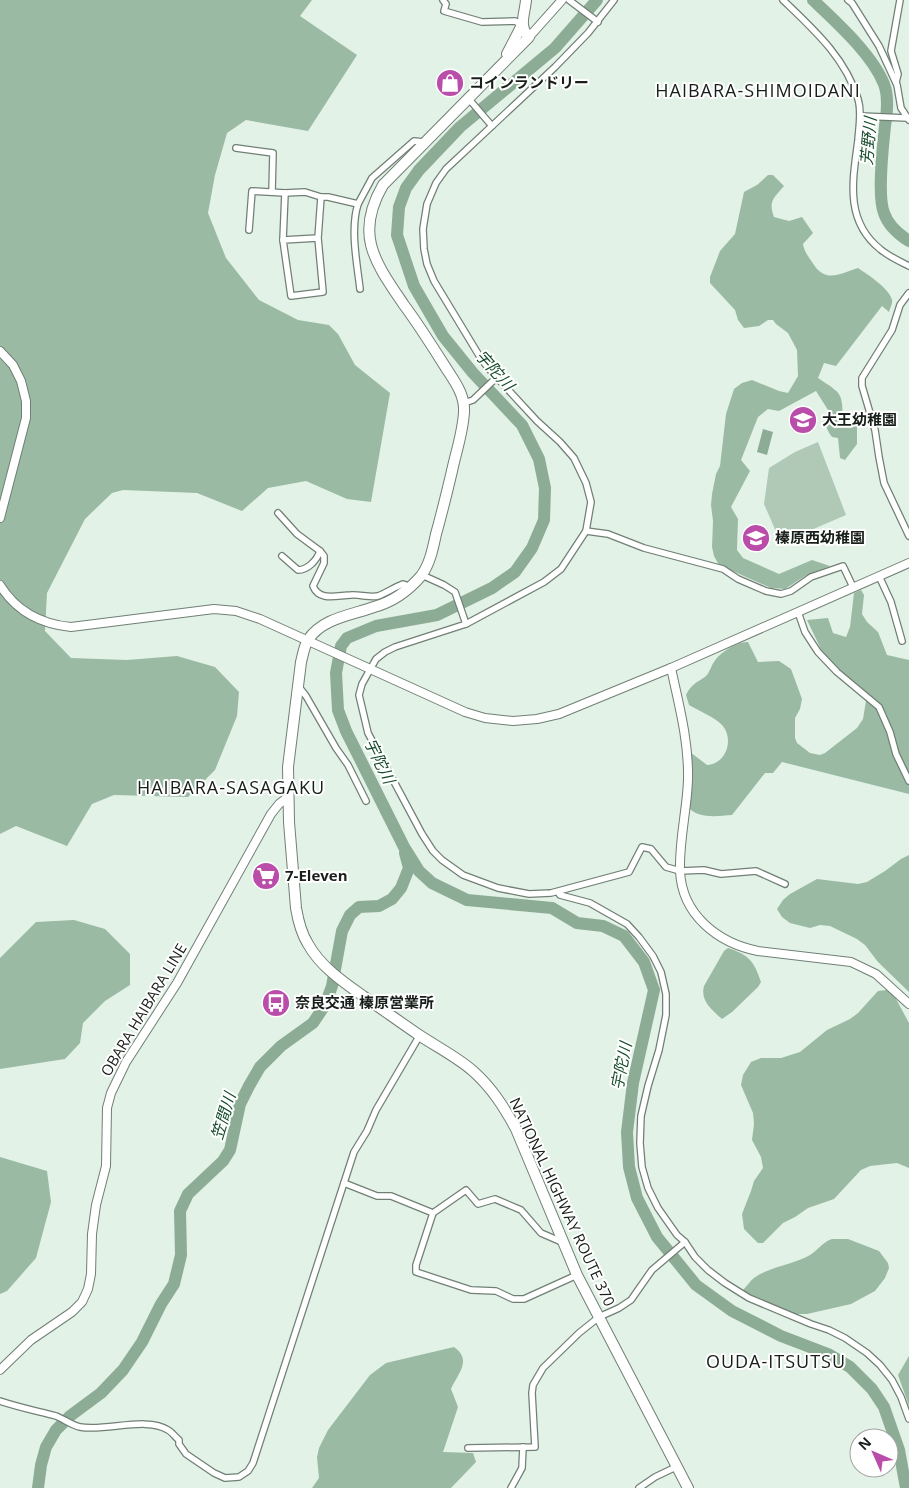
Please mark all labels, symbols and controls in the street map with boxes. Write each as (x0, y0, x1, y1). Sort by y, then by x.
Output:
shop icon: コインランドリー (435, 68, 465, 98)
place label: コインランドリー (469, 72, 589, 92)
district label: HAIBARA-SHIMOIDANI (655, 78, 861, 102)
water label: 芳野川 (855, 114, 881, 166)
water label: 宇陀川 (471, 345, 521, 397)
school or university icon: 大王幼稚園 (788, 405, 818, 435)
place label: 大王幼稚園 (822, 409, 897, 429)
school or university icon: 榛原西幼稚園 (741, 523, 771, 553)
place label: 榛原西幼稚園 (775, 527, 865, 547)
water label: 宇陀川 (360, 735, 401, 789)
district label: HAIBARA-SASAGAKU (137, 775, 325, 799)
supermarket icon: 7-Eleven (251, 861, 281, 891)
place label: 7-Eleven (285, 865, 348, 885)
street label: OBARA HAIBARA LINE (96, 939, 191, 1080)
bus stop icon: 奈良交通 榛原営業所 (261, 988, 291, 1018)
place label: 奈良交通 榛原営業所 (295, 992, 434, 1012)
water label: 宇陀川 (606, 1038, 637, 1092)
water label: 笠間川 (205, 1088, 241, 1142)
street label: NATIONAL HIGHWAY ROUTE 370 (506, 1094, 620, 1309)
district label: OUDA-ITSUTSU (706, 1349, 846, 1373)
north arrow (849, 1428, 899, 1478)
text: N (854, 1433, 875, 1454)

